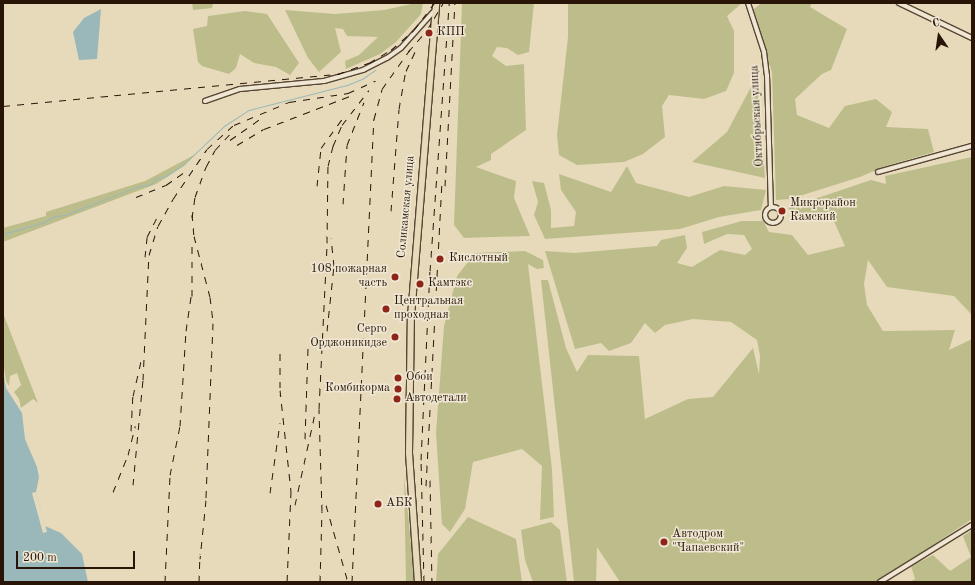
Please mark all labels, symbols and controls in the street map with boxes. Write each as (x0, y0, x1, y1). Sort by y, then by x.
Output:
north arrow (919, 16, 959, 56)
text: С (931, 18, 941, 30)
place label: КПП (437, 26, 465, 40)
marker: КПП (424, 28, 434, 38)
street label: Октябрьская улица (748, 65, 768, 167)
street label: Соликамская улица (395, 155, 419, 259)
place label: Микрорайон Камский (790, 197, 856, 225)
marker: Микрорайон Камский (777, 206, 787, 216)
place label: Кислотный (449, 252, 508, 266)
marker: Кислотный (434, 253, 446, 265)
place label: 108 пожарная часть (311, 263, 387, 291)
marker: 108 пожарная часть (390, 272, 400, 282)
place label: Камтэкс (428, 277, 472, 291)
marker: Камтэкс (415, 279, 425, 289)
place label: Центральная проходная (394, 295, 463, 323)
marker: Центральная проходная (381, 304, 391, 314)
place label: Серго Орджоникидзе (310, 323, 387, 351)
marker: Серго Орджоникидзе (390, 332, 400, 342)
place label: Обои (406, 371, 433, 385)
marker: Обои (393, 373, 403, 383)
place label: Комбикорма (325, 382, 390, 396)
marker: Комбикорма (393, 384, 403, 394)
place label: Автодетали (405, 392, 467, 406)
marker: Автодетали (392, 394, 402, 404)
place label: АБК (386, 497, 412, 511)
marker: АБК (373, 499, 383, 509)
place label: Автодром "Чапаевский" (672, 528, 744, 556)
marker: Автодром "Чапаевский" (659, 537, 669, 547)
scale bar (18, 543, 137, 569)
text: 200 m (23, 552, 57, 564)

